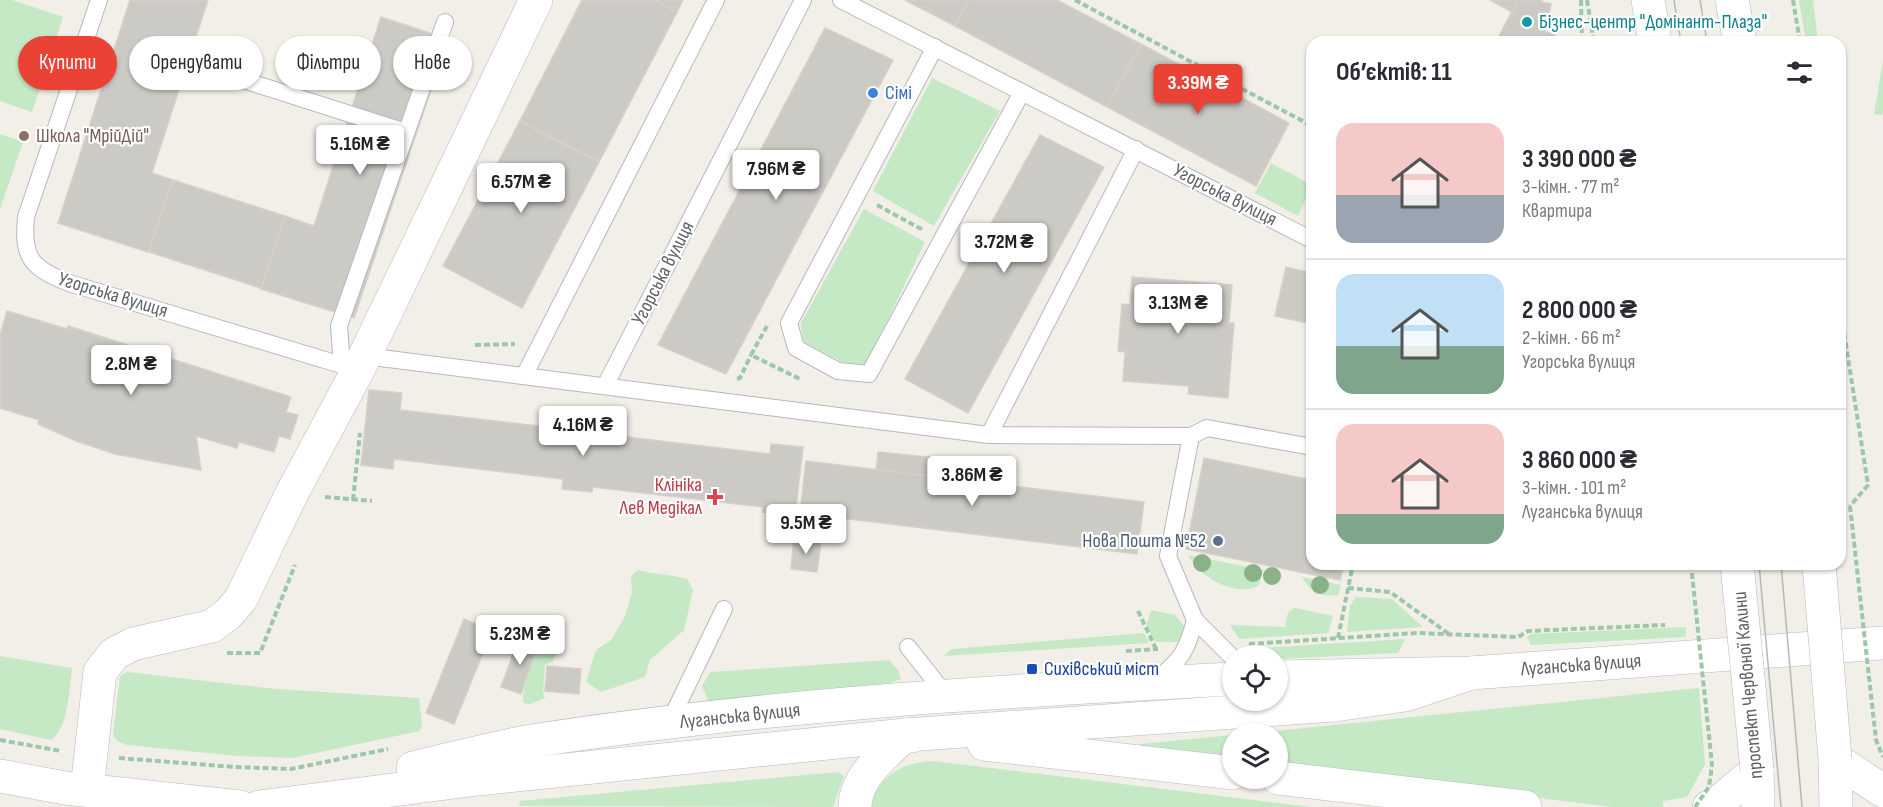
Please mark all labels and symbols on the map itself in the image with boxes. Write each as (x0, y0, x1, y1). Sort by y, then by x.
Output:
place label: Бізнес-центр "Домінант-Плаза" (1539, 10, 1767, 34)
marker: Бізнес-центр "Домінант-Плаза" (1520, 15, 1534, 29)
pin: 3.39M ₴ (1143, 64, 1253, 115)
place label: Сімі (885, 81, 912, 105)
marker: Сімі (866, 86, 880, 100)
place label: Школа "МрійДій" (36, 124, 149, 148)
pin: 5.16M ₴ (305, 125, 415, 176)
marker: Школа "МрійДій" (17, 129, 31, 143)
pin: 7.96M ₴ (721, 150, 831, 201)
street label: Угорська вулиця (1169, 159, 1281, 231)
pin: 6.57M ₴ (466, 163, 576, 214)
street label: Угорська вулиця (627, 217, 699, 329)
pin: 3.72M ₴ (949, 223, 1059, 274)
street label: Угорська вулиця (55, 267, 171, 323)
pin: 3.13M ₴ (1123, 284, 1233, 335)
pin: 2.8M ₴ (82, 345, 180, 396)
pin: 4.16M ₴ (528, 406, 638, 457)
pin: 3.86M ₴ (917, 456, 1027, 507)
place label: Клініка Лев Медікал (619, 473, 702, 520)
marker: Клініка Лев Медікал (706, 488, 724, 506)
pin: 9.5M ₴ (757, 504, 855, 555)
place label: Нова Пошта №52 (1082, 529, 1206, 553)
marker: Нова Пошта №52 (1211, 534, 1225, 548)
street label: проспект Червоної Калини (1728, 590, 1768, 780)
pin: 5.23M ₴ (465, 615, 575, 666)
street label: Луганська вулиця (1519, 649, 1642, 681)
place label: Сихівський міст (1044, 657, 1159, 681)
marker: Сихівський міст (1025, 662, 1039, 676)
street label: Луганська вулиця (678, 698, 801, 734)

